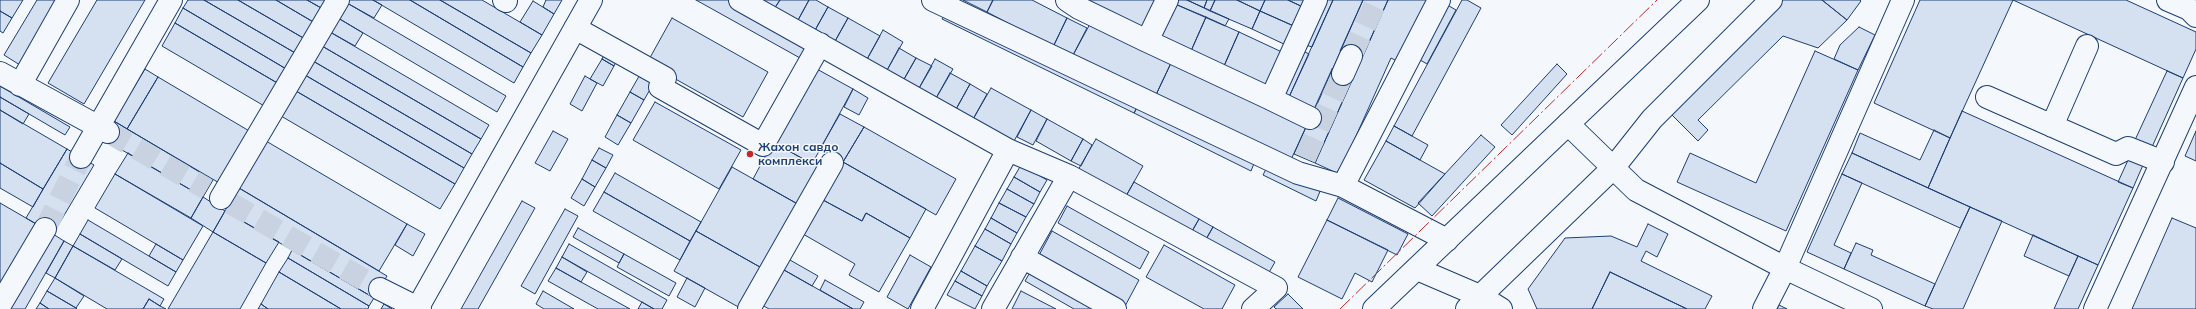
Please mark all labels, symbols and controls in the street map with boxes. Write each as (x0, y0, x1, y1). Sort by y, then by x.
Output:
place label: Жахон савдо комплекси (758, 140, 838, 168)
marker: Жахон савдо комплекси (745, 149, 755, 159)

